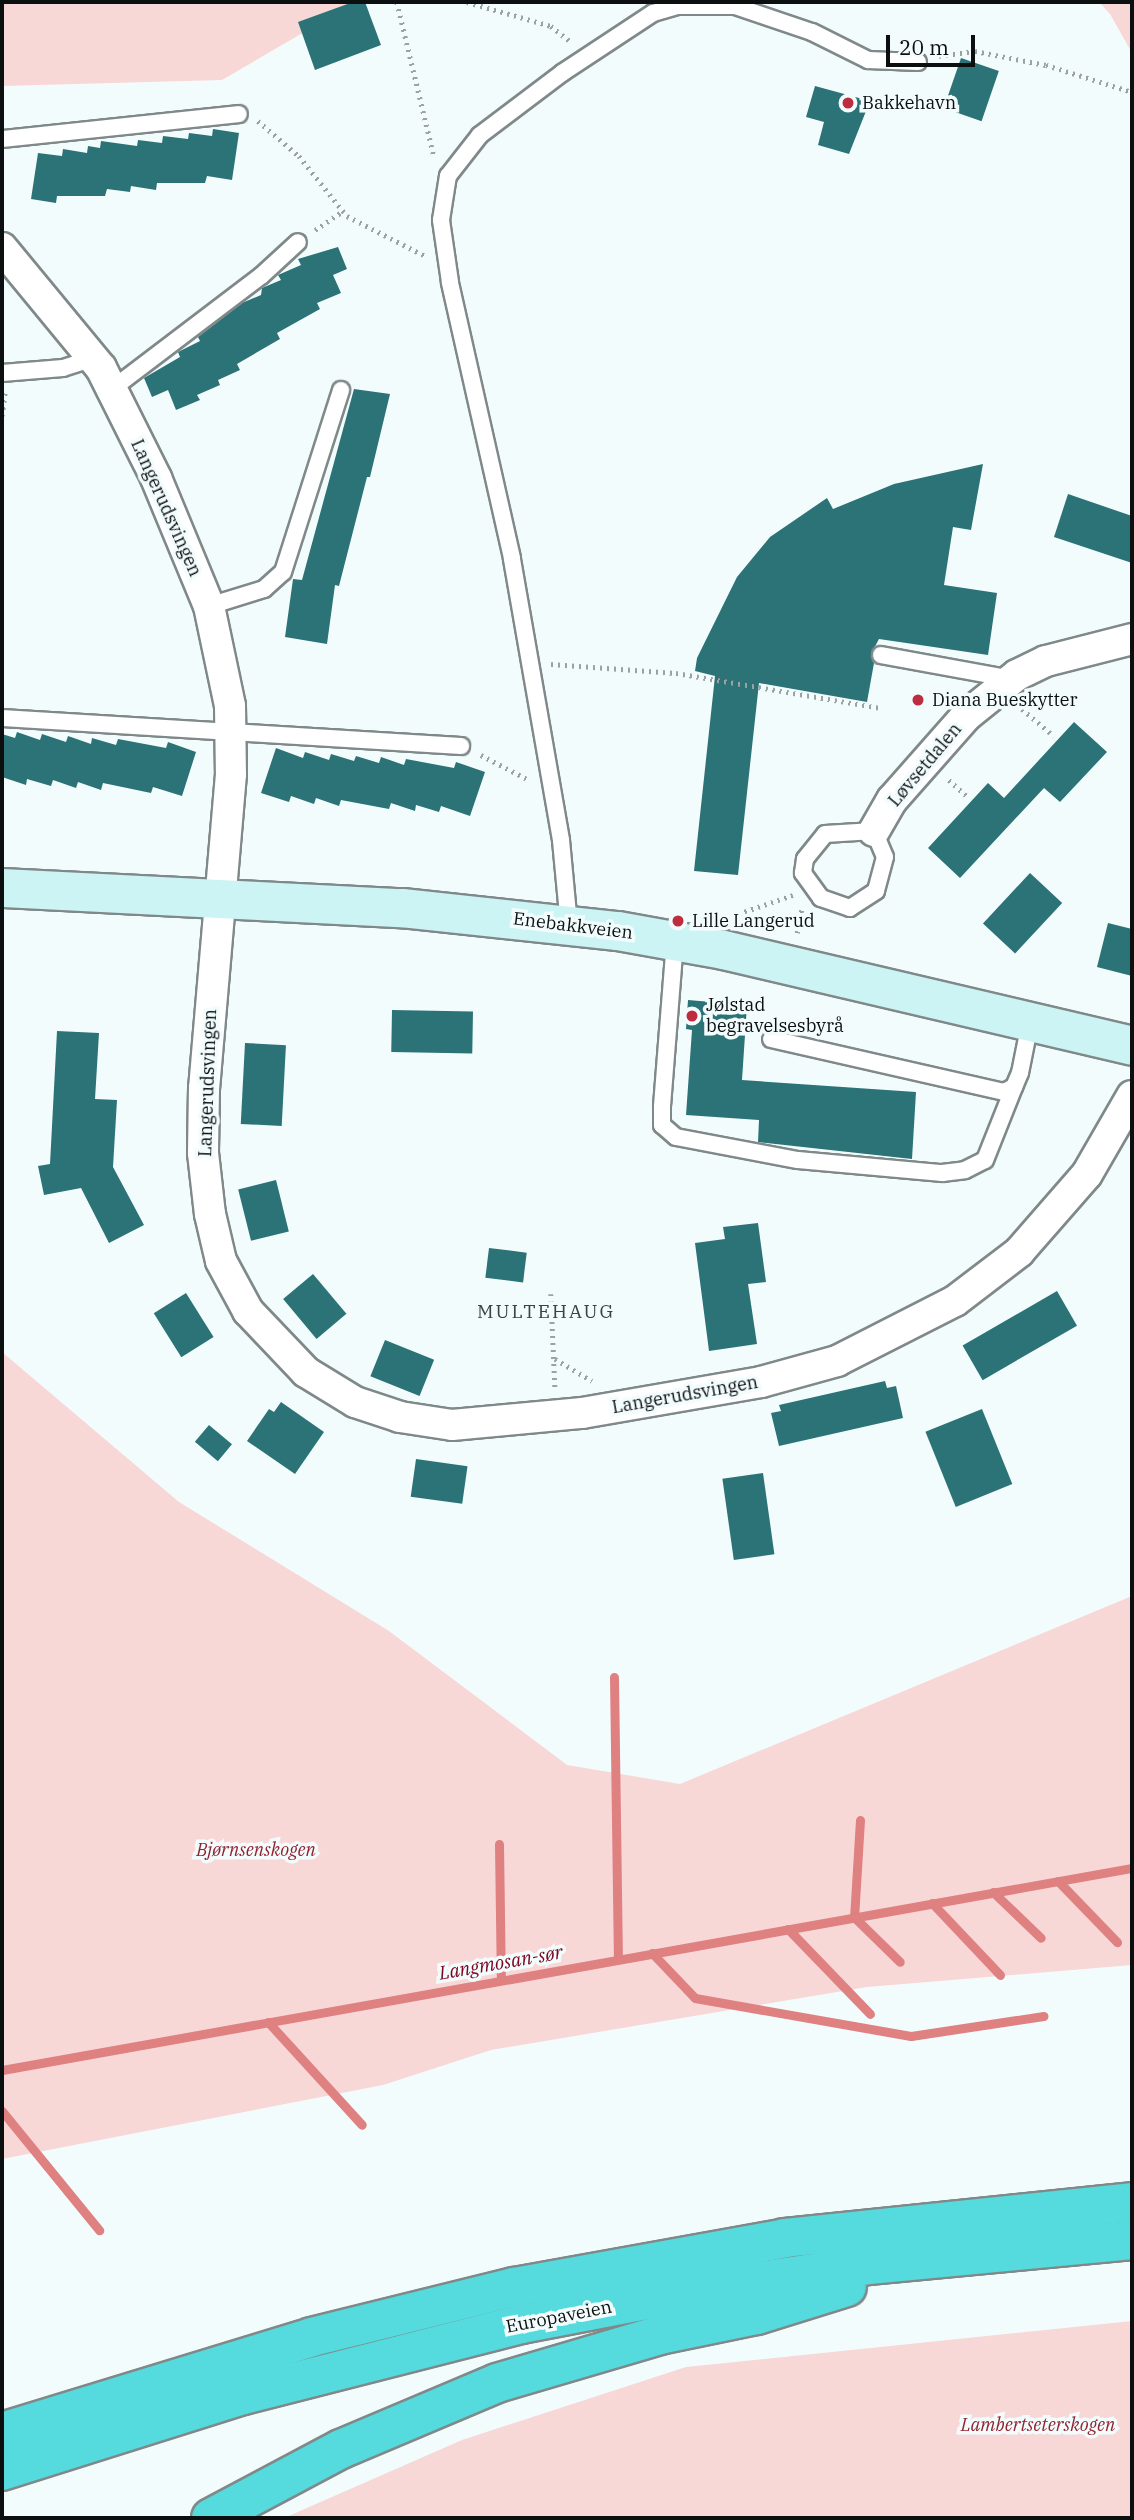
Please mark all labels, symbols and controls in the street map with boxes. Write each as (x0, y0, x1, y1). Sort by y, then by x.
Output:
scale bar (889, 21, 978, 65)
text: 20 m (899, 33, 949, 61)
place label: Bakkehavn (862, 92, 956, 114)
marker: Bakkehavn (840, 95, 856, 111)
street label: Langerudsvingen (126, 436, 206, 580)
place label: Diana Bueskytter (932, 689, 1077, 711)
marker: Diana Bueskytter (910, 692, 926, 708)
street label: Løvsetdalen (884, 719, 966, 811)
street label: Enebakkveien (512, 908, 634, 944)
place label: Lille Langerud (692, 910, 815, 932)
marker: Lille Langerud (670, 913, 686, 929)
place label: Jølstad begravelsesbyrå (706, 995, 844, 1038)
marker: Jølstad begravelsesbyrå (684, 1008, 700, 1024)
street label: Langerudsvingen (195, 1009, 221, 1157)
district label: MULTEHAUG (478, 1301, 614, 1323)
street label: Langerudsvingen (610, 1372, 760, 1418)
park label: Bjørnsenskogen (196, 1839, 316, 1861)
water label: Langmosan-sør (437, 1941, 565, 1985)
street label: Europaveien (504, 2296, 614, 2338)
park label: Lambertseterskogen (961, 2414, 1115, 2436)

